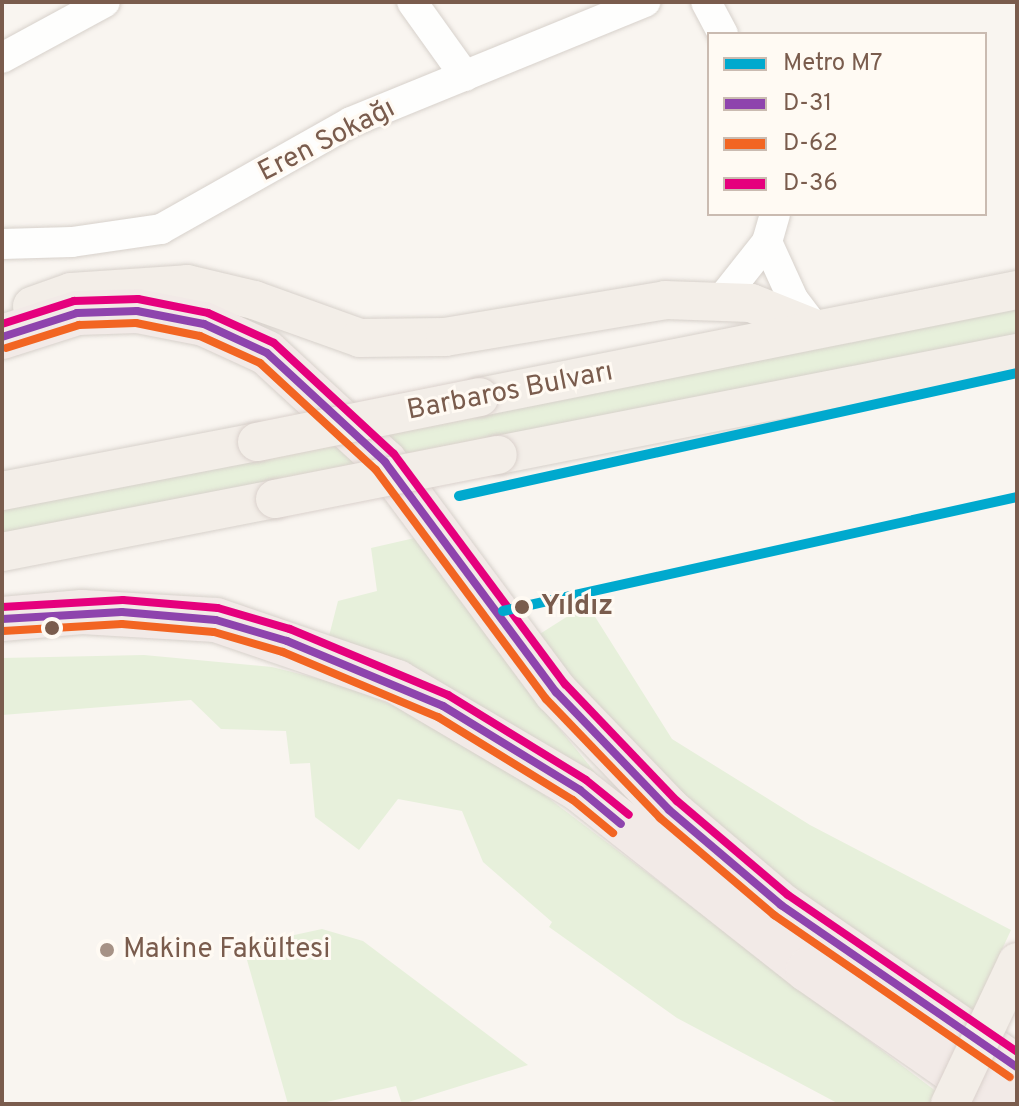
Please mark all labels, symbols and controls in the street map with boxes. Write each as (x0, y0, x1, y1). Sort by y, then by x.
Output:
legend (707, 32, 987, 216)
text: Metro M7 (783, 49, 883, 79)
text: D-31 (783, 89, 832, 119)
street label: Eren Sokağı (253, 92, 401, 190)
text: D-62 (783, 129, 838, 159)
text: D-36 (783, 169, 838, 199)
street label: Barbaros Bulvarı (404, 356, 616, 428)
place label: Yıldız (541, 590, 613, 624)
marker: Yıldız (510, 595, 534, 619)
unlabelled marker (44, 620, 60, 636)
place label: Makine Fakültesi (123, 933, 330, 967)
marker: Makine Fakültesi (98, 941, 116, 959)

